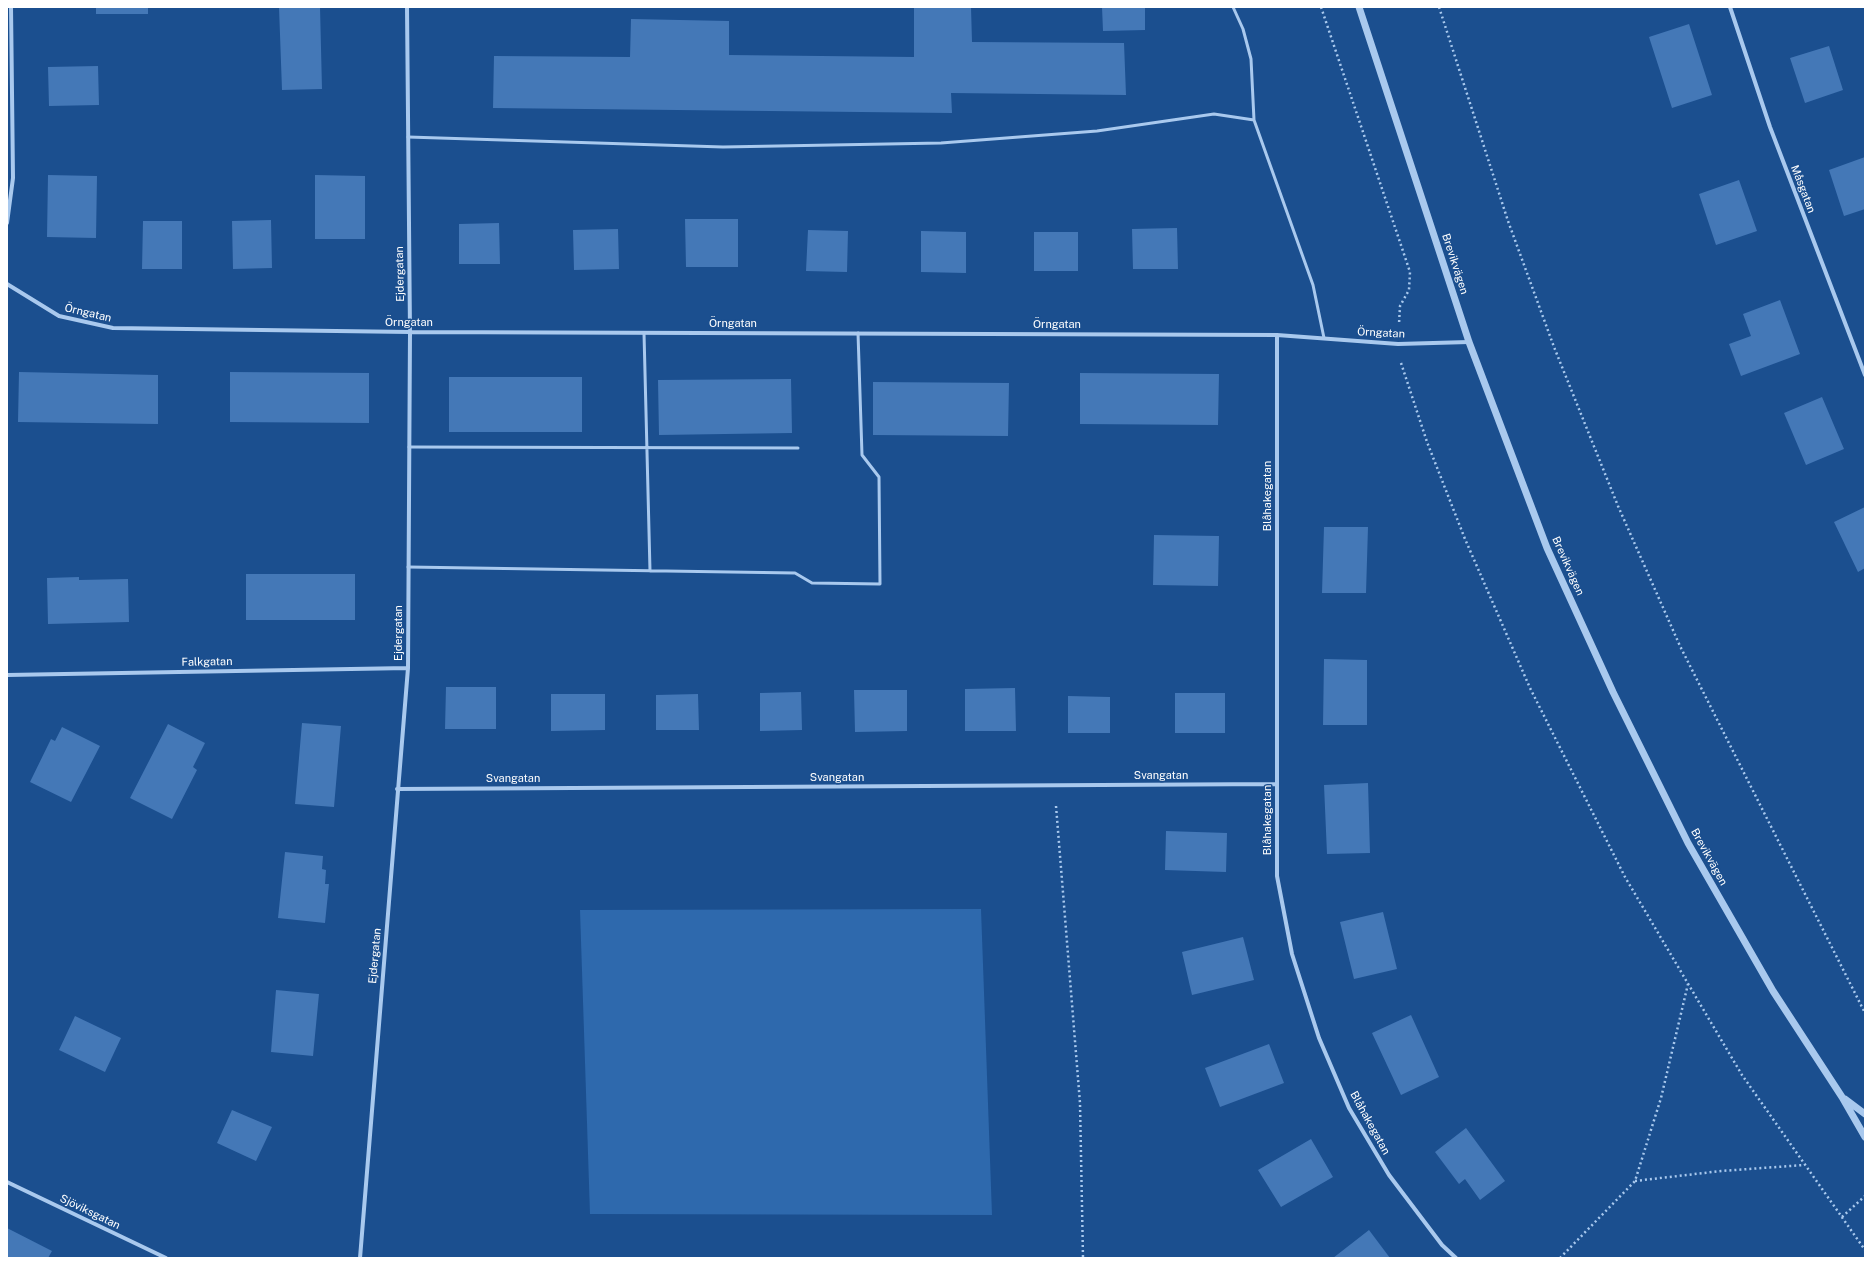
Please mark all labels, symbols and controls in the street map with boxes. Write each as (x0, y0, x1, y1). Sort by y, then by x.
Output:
street label: Måsgatan (1788, 163, 1818, 215)
street label: Brevikvägen (1439, 232, 1471, 296)
street label: Ejdergatan (393, 246, 407, 302)
street label: Örngatan (63, 301, 113, 325)
street label: Örngatan (385, 316, 433, 330)
street label: Örngatan (709, 317, 757, 331)
street label: Örngatan (1033, 318, 1081, 332)
street label: Örngatan (1357, 325, 1405, 341)
street label: Blåhakegatan (1261, 461, 1275, 531)
street label: Brevikvägen (1549, 534, 1587, 598)
street label: Ejdergatan (392, 605, 406, 661)
street label: Falkgatan (181, 655, 233, 669)
street label: Svangatan (1134, 769, 1188, 783)
street label: Svangatan (810, 771, 864, 785)
street label: Svangatan (486, 772, 540, 786)
street label: Blåhakegatan (1261, 785, 1275, 855)
street label: Brevikvägen (1688, 826, 1730, 888)
street label: Ejdergatan (366, 928, 384, 984)
street label: Blåhakegatan (1347, 1089, 1393, 1157)
street label: Sjöviksgatan (58, 1192, 122, 1232)

